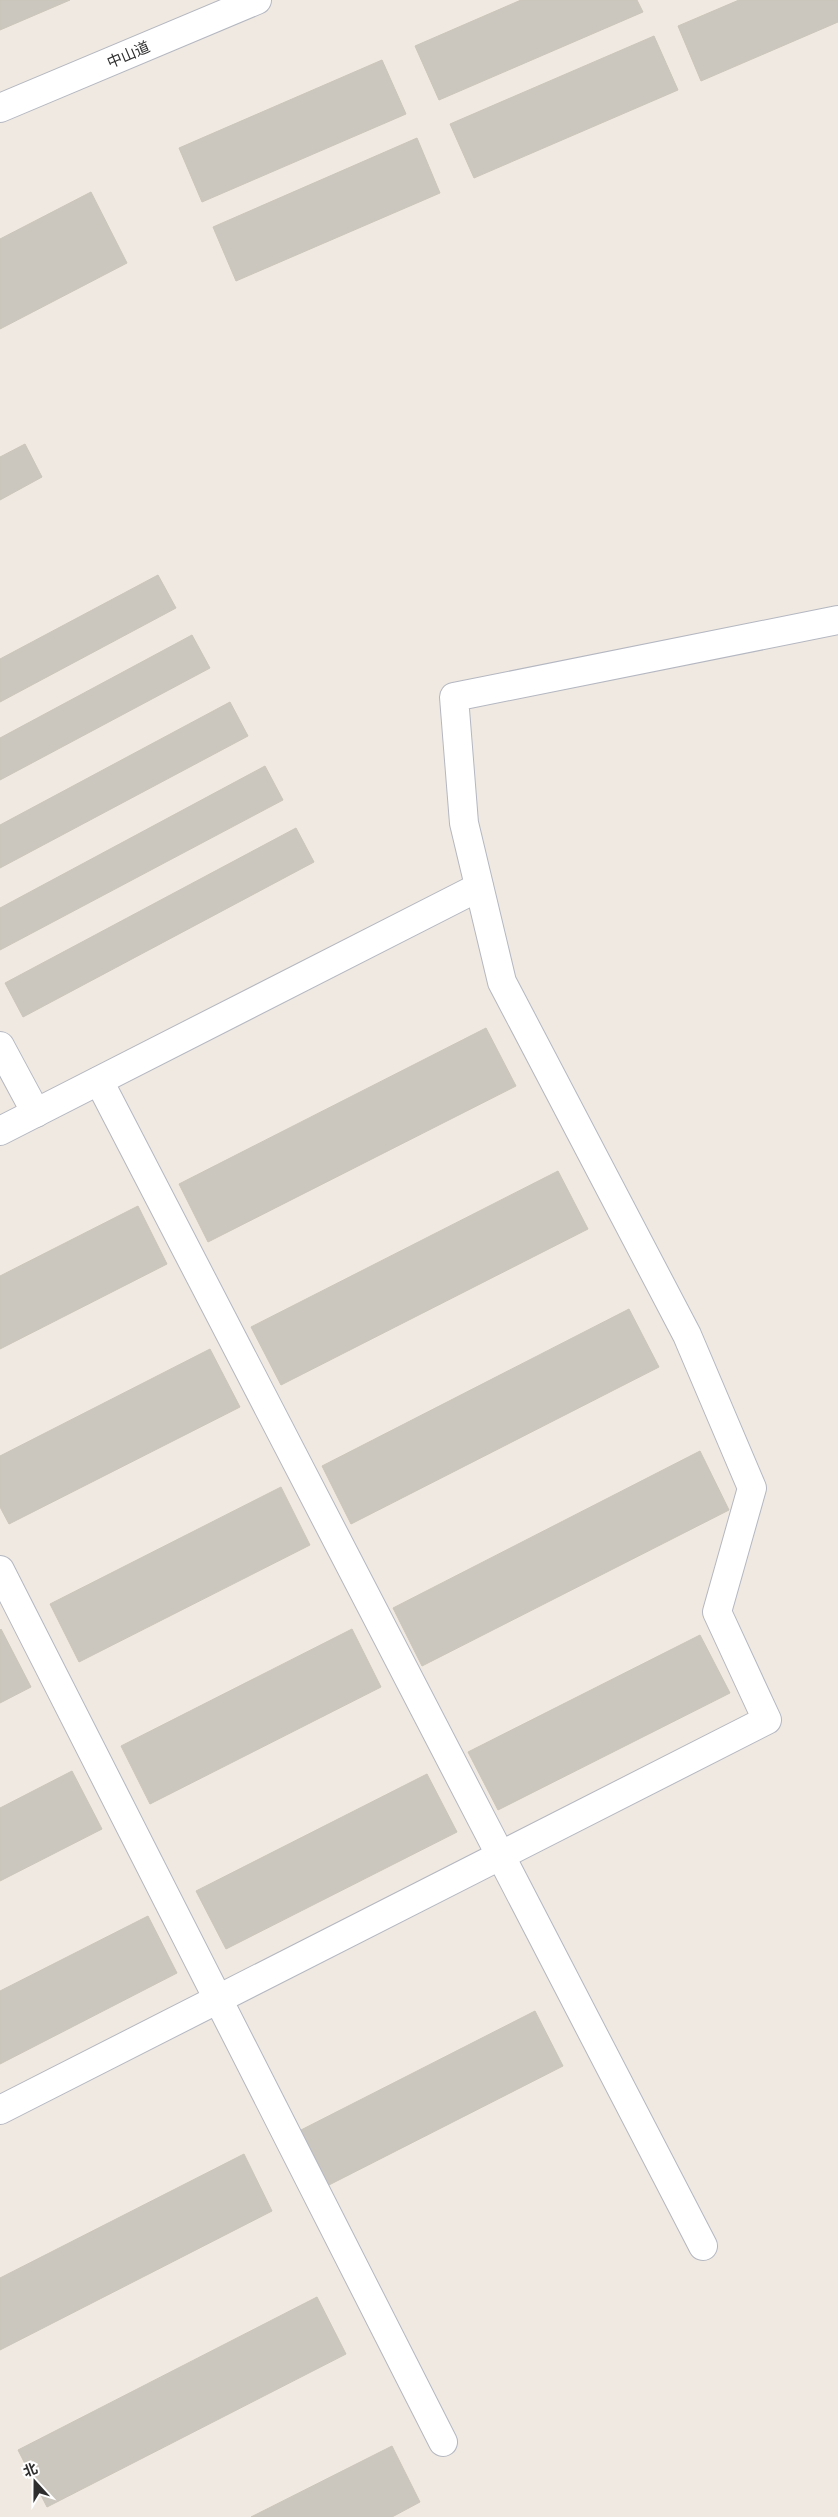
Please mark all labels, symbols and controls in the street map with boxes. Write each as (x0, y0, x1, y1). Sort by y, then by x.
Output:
street label: 中山道 (104, 37, 152, 71)
north arrow (10, 2457, 60, 2507)
text: 北 (21, 2459, 40, 2480)

